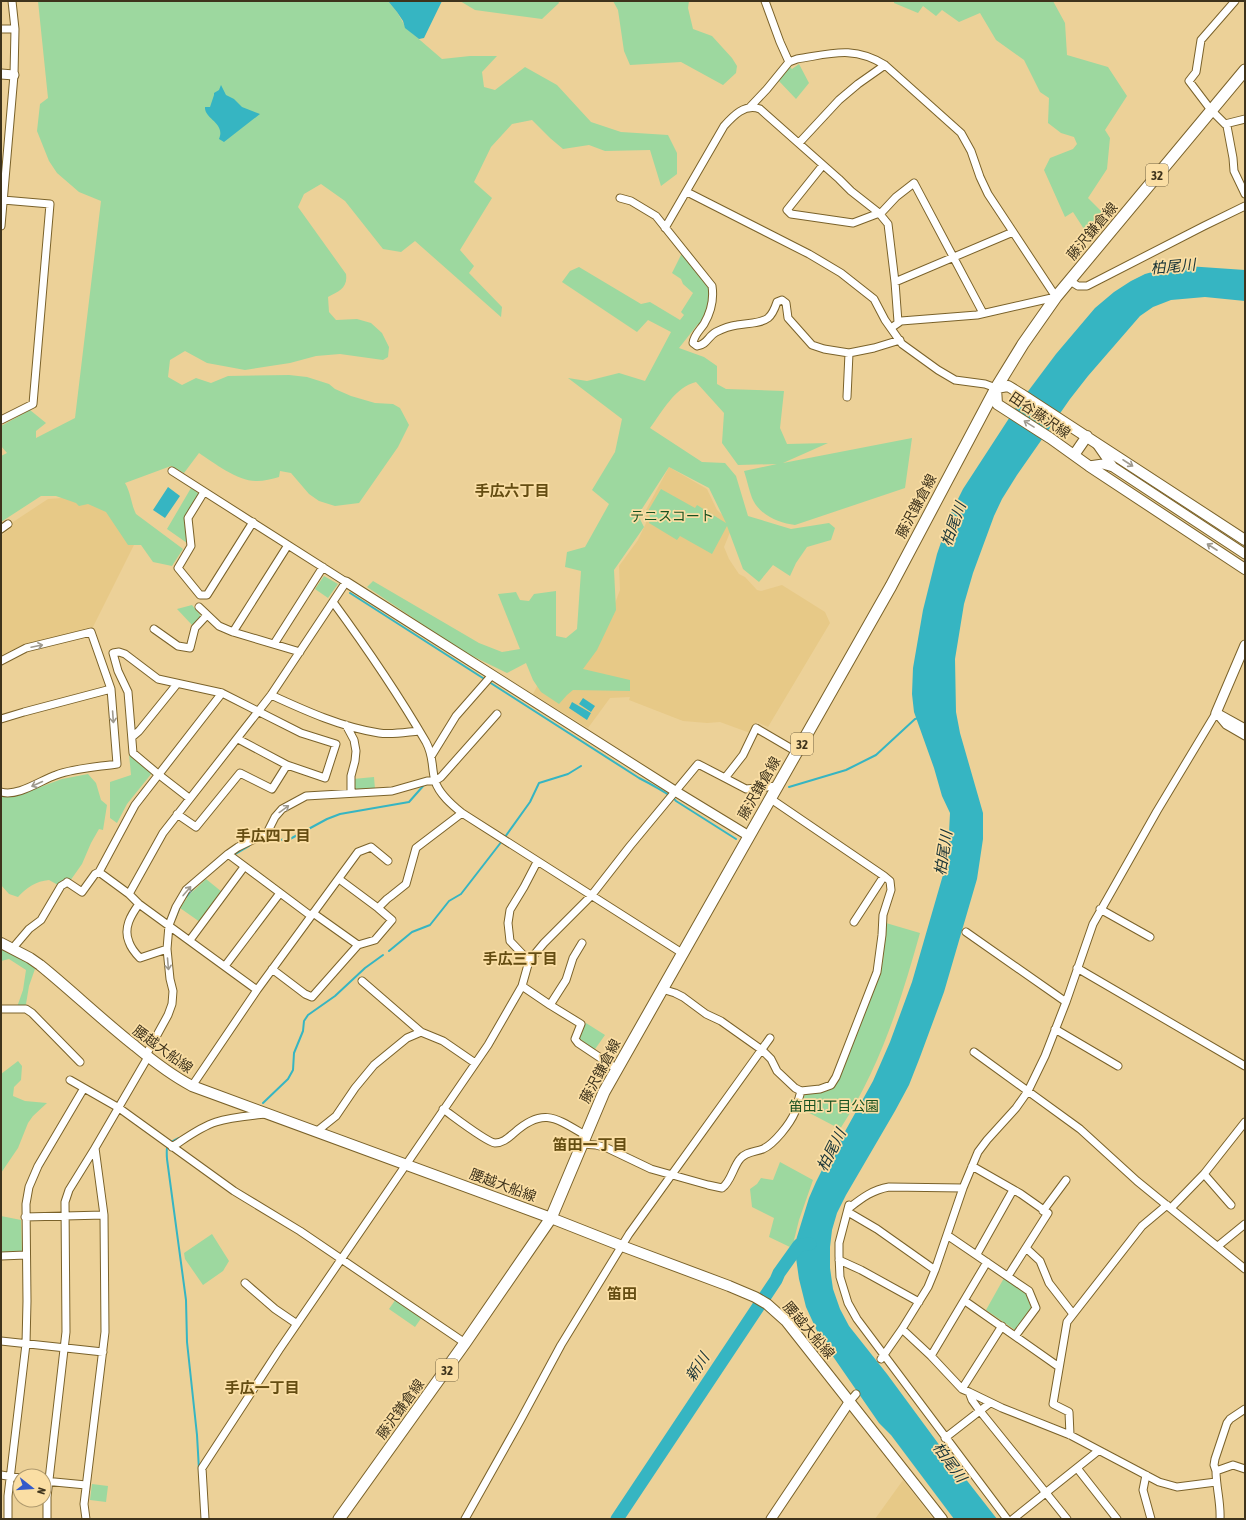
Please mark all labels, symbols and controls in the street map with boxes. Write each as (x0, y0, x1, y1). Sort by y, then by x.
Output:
road number: 32 (1146, 164, 1168, 186)
street label: 藤沢鎌倉線 (1063, 199, 1121, 263)
water label: 柏尾川 (1150, 255, 1198, 276)
street label: 田谷藤沢線 (1007, 389, 1073, 441)
one-way arrow (1024, 420, 1035, 428)
one-way arrow (1122, 459, 1133, 467)
street label: 藤沢鎌倉線 (893, 471, 939, 541)
district label: 手広六丁目 (474, 482, 550, 499)
water label: 柏尾川 (937, 498, 969, 548)
park label: テニスコート (630, 508, 714, 524)
one-way arrow (1207, 543, 1218, 551)
one-way arrow (30, 641, 43, 649)
one-way arrow (110, 710, 117, 723)
road number: 32 (791, 733, 813, 755)
street label: 藤沢鎌倉線 (735, 754, 783, 822)
one-way arrow (32, 780, 44, 788)
one-way arrow (278, 805, 289, 813)
district label: 手広四丁目 (235, 827, 311, 844)
water label: 柏尾川 (931, 827, 955, 877)
one-way arrow (182, 886, 191, 896)
district label: 手広三丁目 (482, 950, 558, 967)
one-way arrow (165, 957, 172, 970)
street label: 腰越大船線 (130, 1022, 196, 1076)
street label: 藤沢鎌倉線 (577, 1036, 623, 1106)
park label: 笛田1丁目公園 (789, 1098, 879, 1114)
water label: 柏尾川 (813, 1124, 850, 1174)
district label: 笛田一丁目 (552, 1136, 628, 1153)
street label: 腰越大船線 (467, 1166, 539, 1204)
district label: 笛田 (607, 1285, 637, 1302)
street label: 腰越大船線 (780, 1298, 838, 1362)
water label: 新川 (682, 1348, 713, 1384)
road number: 32 (436, 1359, 458, 1381)
street label: 藤沢鎌倉線 (373, 1376, 427, 1442)
district label: 手広一丁目 (224, 1379, 300, 1396)
water label: 柏尾川 (930, 1439, 971, 1487)
north arrow (12, 1468, 52, 1508)
text: N (35, 1486, 48, 1496)

